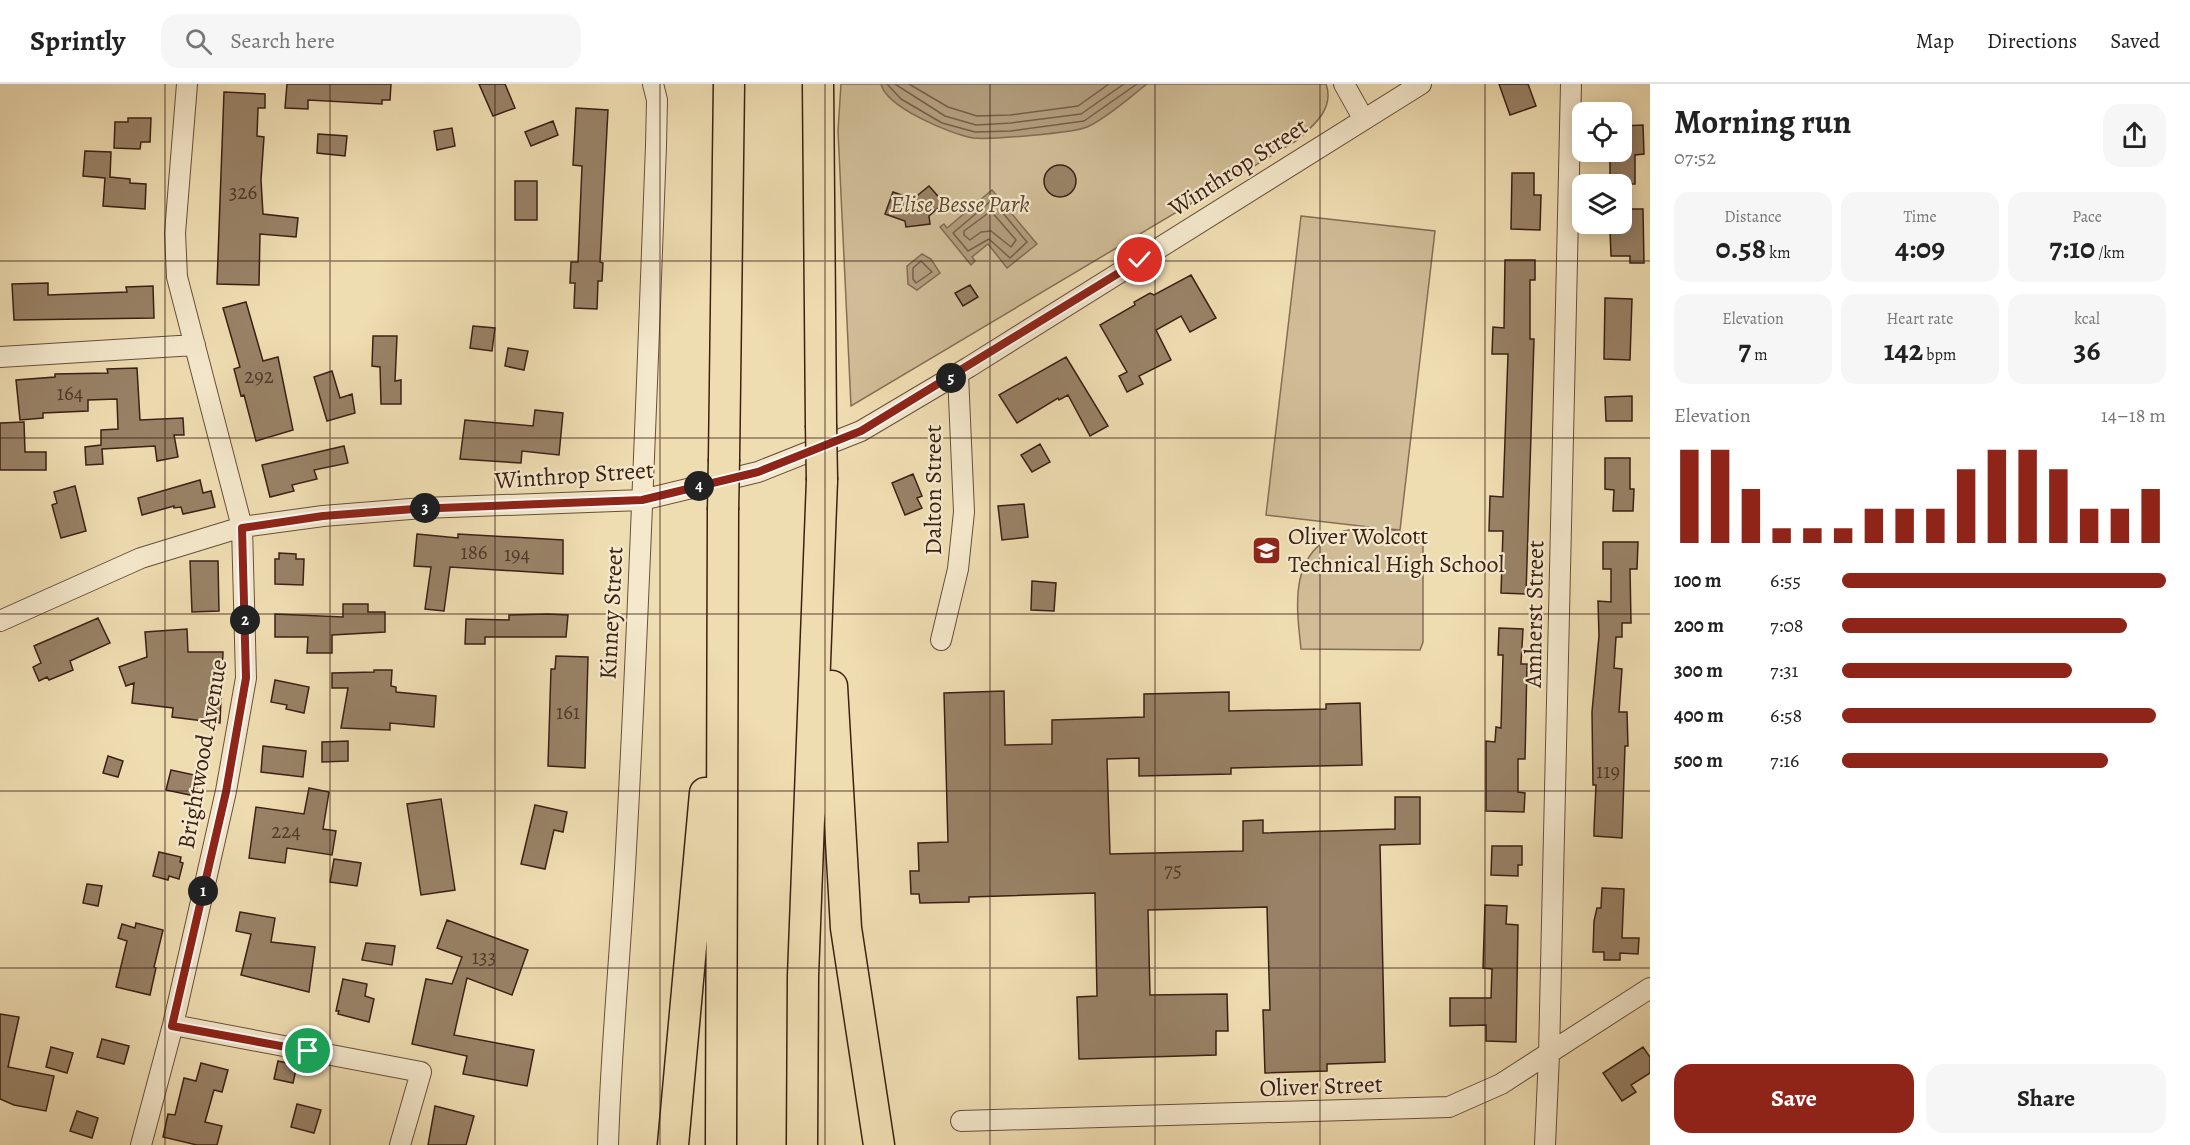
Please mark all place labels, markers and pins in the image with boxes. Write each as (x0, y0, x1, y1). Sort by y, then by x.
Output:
pin (1114, 234, 1165, 285)
pin: 5 (936, 363, 966, 393)
pin: 4 (684, 471, 714, 501)
pin: 3 (410, 493, 440, 523)
place label: Oliver Wolcott Technical High School (1288, 520, 1504, 580)
school or university icon: Oliver Wolcott Technical High School (1251, 534, 1283, 566)
pin: 2 (230, 605, 260, 635)
pin: 1 (188, 876, 218, 906)
pin (282, 1025, 333, 1076)

